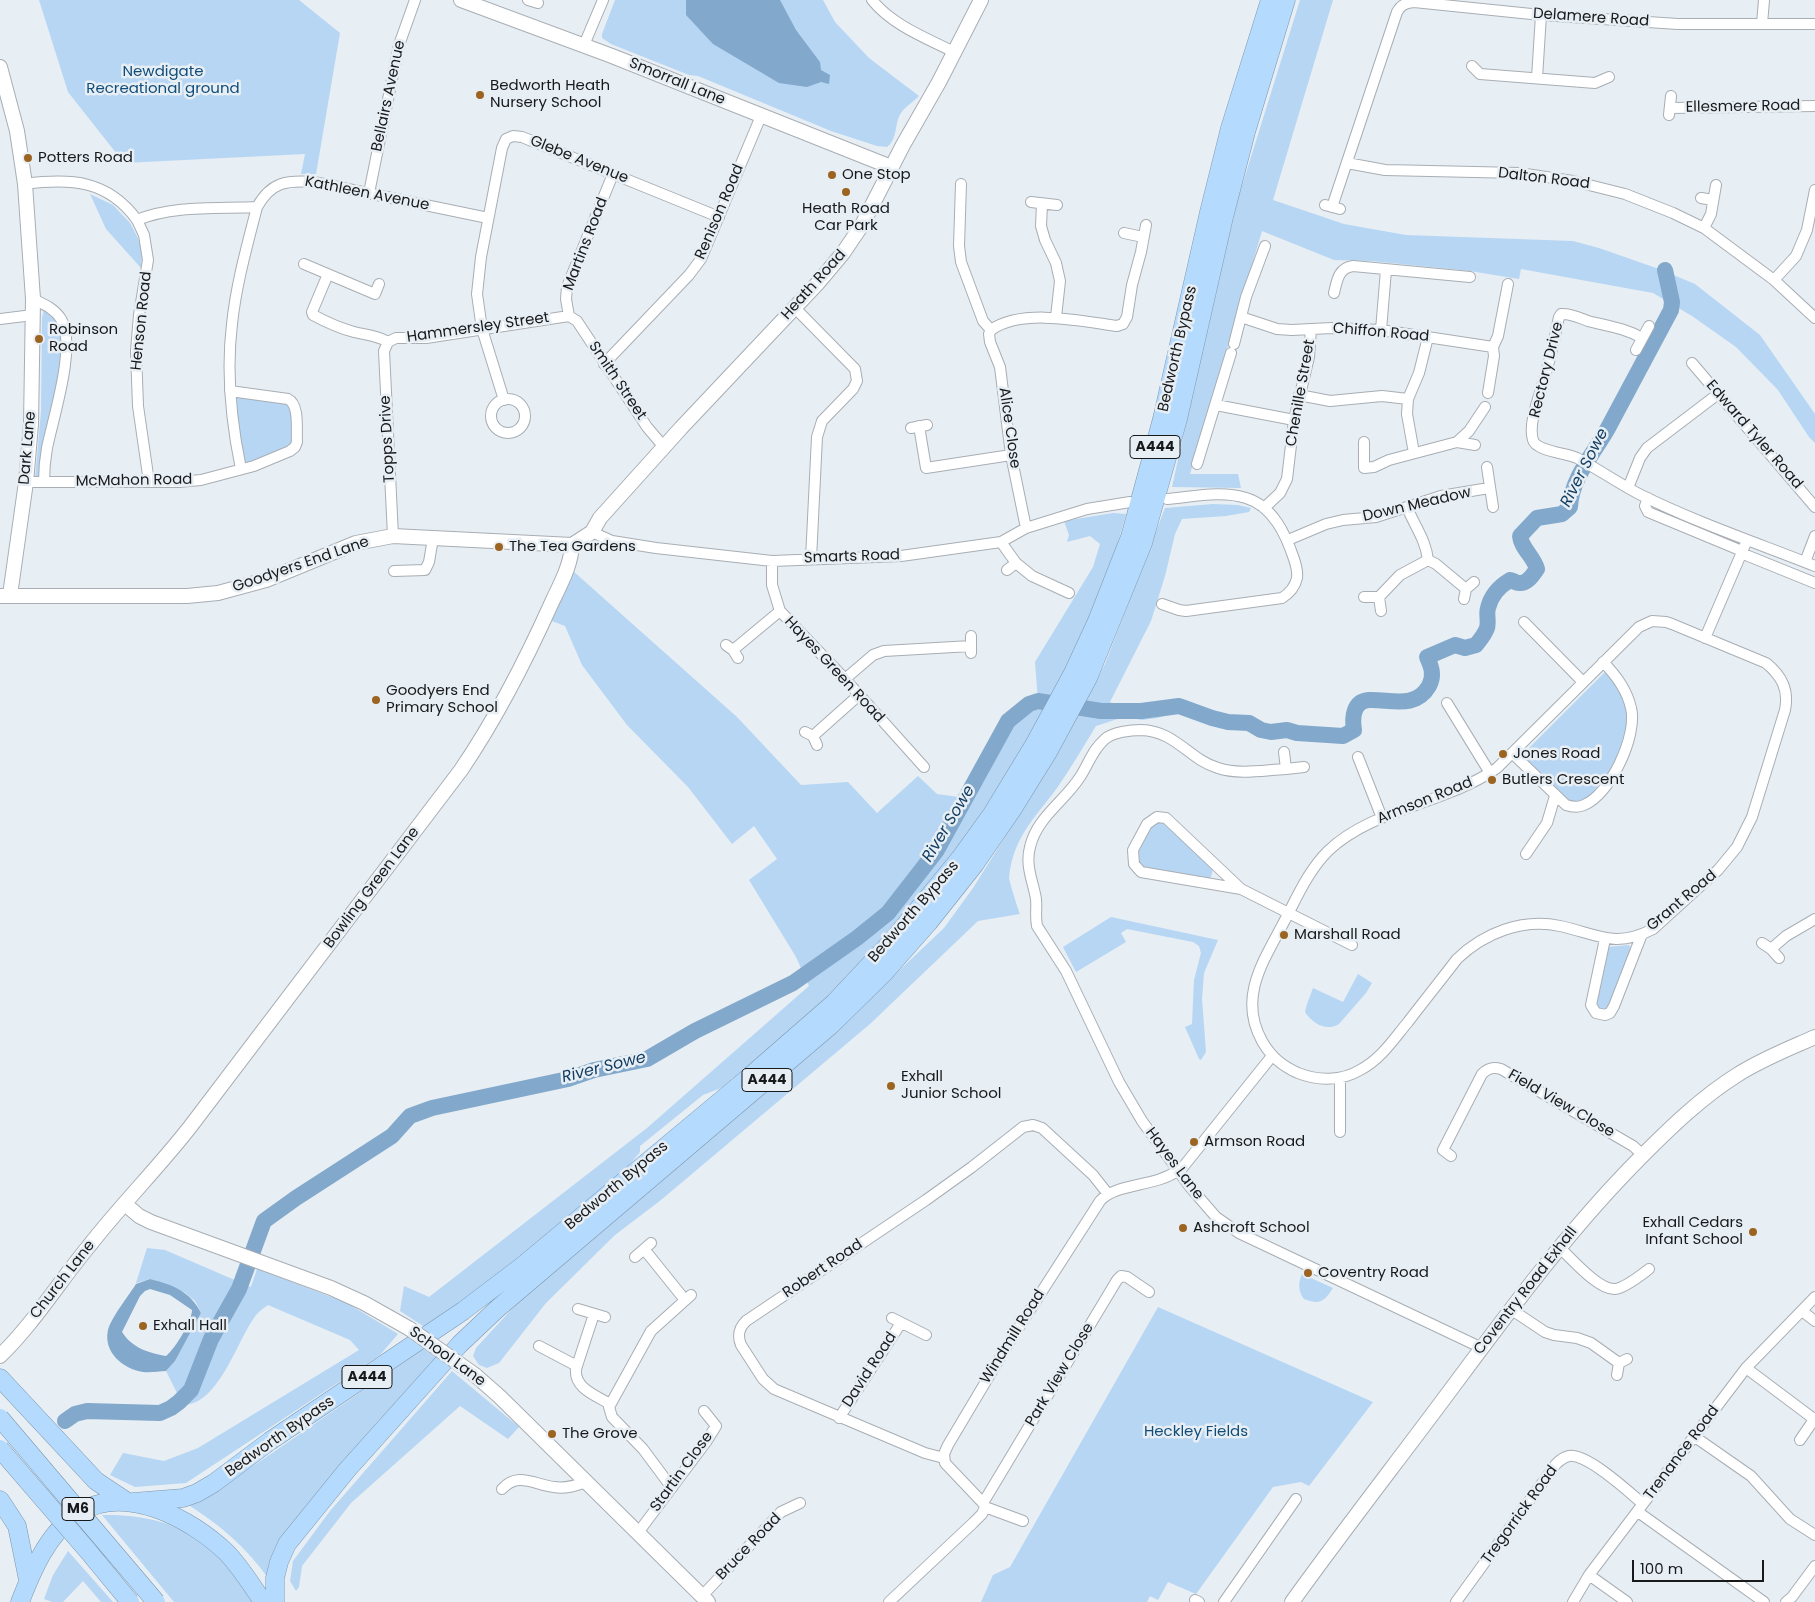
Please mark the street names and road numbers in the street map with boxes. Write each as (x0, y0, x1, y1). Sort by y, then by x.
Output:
street label: Delamere Road (1532, 5, 1650, 31)
street label: Bellairs Avenue (368, 39, 410, 153)
street label: Smorrall Lane (626, 55, 728, 109)
street label: Ellesmere Road (1685, 97, 1801, 117)
street label: Glebe Avenue (527, 132, 631, 188)
street label: Renison Road (692, 162, 748, 262)
street label: Dalton Road (1497, 164, 1591, 194)
street label: Kathleen Avenue (303, 173, 431, 215)
street label: Martins Road (560, 195, 612, 293)
street label: Heath Road (778, 246, 850, 324)
street label: Henson Road (128, 271, 156, 371)
street label: Bedworth Bypass (1155, 284, 1201, 414)
street label: Hammersley Street (406, 309, 550, 347)
street label: Chiffon Road (1332, 320, 1430, 346)
street label: Rectory Drive (1526, 320, 1568, 420)
street label: Smith Street (584, 338, 650, 424)
street label: Chenille Street (1283, 338, 1319, 448)
street label: Edward Tyler Road (1702, 377, 1806, 493)
street label: Alice Close (994, 386, 1024, 470)
street label: Topps Drive (377, 395, 399, 483)
street label: Dark Lane (16, 411, 40, 485)
road number: A444 (1130, 436, 1180, 458)
street label: McMahon Road (75, 471, 193, 491)
street label: Down Meadow (1361, 484, 1473, 526)
street label: Goodyers End Lane (230, 533, 372, 597)
street label: Smarts Road (804, 546, 900, 568)
street label: Hayes Green Road (780, 613, 888, 727)
street label: Armson Road (1375, 774, 1475, 828)
street label: Bowling Green Lane (321, 824, 423, 952)
street label: Bedworth Bypass (865, 858, 963, 966)
street label: Grant Road (1643, 867, 1721, 935)
street label: Field View Close (1505, 1066, 1617, 1142)
road number: A444 (742, 1068, 792, 1092)
street label: Hayes Lane (1141, 1124, 1207, 1204)
street label: Bedworth Bypass (562, 1138, 672, 1234)
street label: Coventry Road Exhall (1471, 1224, 1581, 1358)
street label: Robert Road (780, 1236, 866, 1302)
street label: Church Lane (27, 1237, 99, 1323)
street label: Windmill Road (977, 1287, 1049, 1387)
street label: Park View Close (1022, 1320, 1098, 1430)
street label: School Lane (405, 1323, 489, 1391)
street label: David Road (839, 1329, 901, 1411)
road number: A444 (342, 1365, 392, 1388)
street label: Bedworth Bypass (222, 1393, 338, 1481)
street label: Trenance Road (1641, 1402, 1723, 1504)
street label: Startin Close (647, 1428, 717, 1516)
street label: Tregorrick Road (1478, 1462, 1562, 1568)
road number: M6 (62, 1498, 94, 1520)
street label: Bruce Road (713, 1510, 785, 1584)

